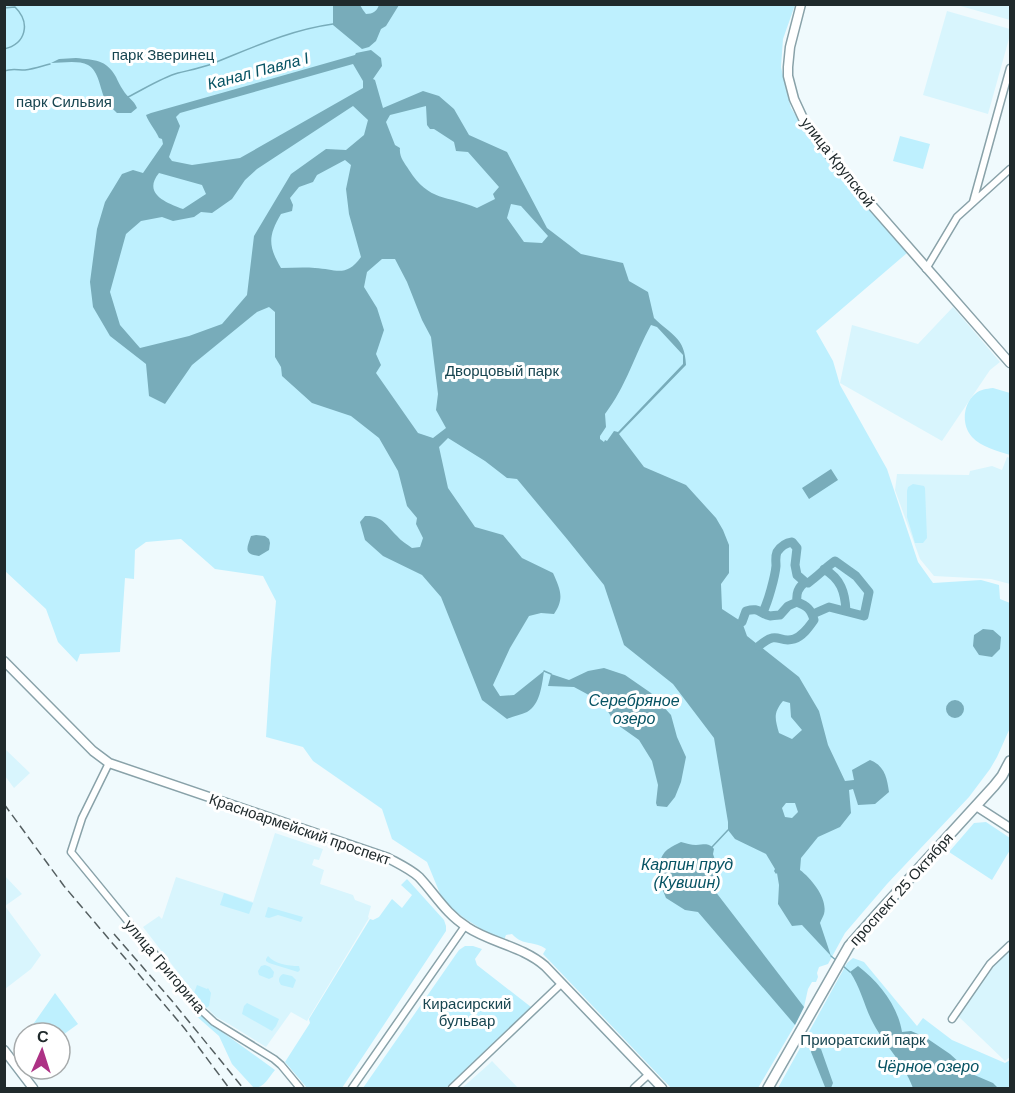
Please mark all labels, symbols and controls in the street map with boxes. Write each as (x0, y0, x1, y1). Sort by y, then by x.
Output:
park label: парк Зверинец (112, 46, 215, 63)
water label: Канал Павла I (205, 49, 311, 93)
park label: парк Сильвия (16, 93, 112, 110)
street label: улица Крупской (798, 114, 878, 210)
park label: Дворцовый парк (445, 362, 559, 379)
water label: Серебряное озеро (588, 692, 680, 727)
street label: Красноармейский проспект (207, 790, 393, 868)
street label: проспект 25 Октября (846, 829, 956, 949)
water label: Карпин пруд (Кувшин) (641, 856, 733, 891)
street label: улица Григорина (121, 916, 209, 1016)
park label: Кирасирский бульвар (423, 995, 511, 1029)
north arrow (12, 1021, 72, 1081)
text: С (37, 1028, 49, 1045)
park label: Приоратский парк (800, 1031, 926, 1048)
water label: Чёрное озеро (877, 1058, 979, 1075)

